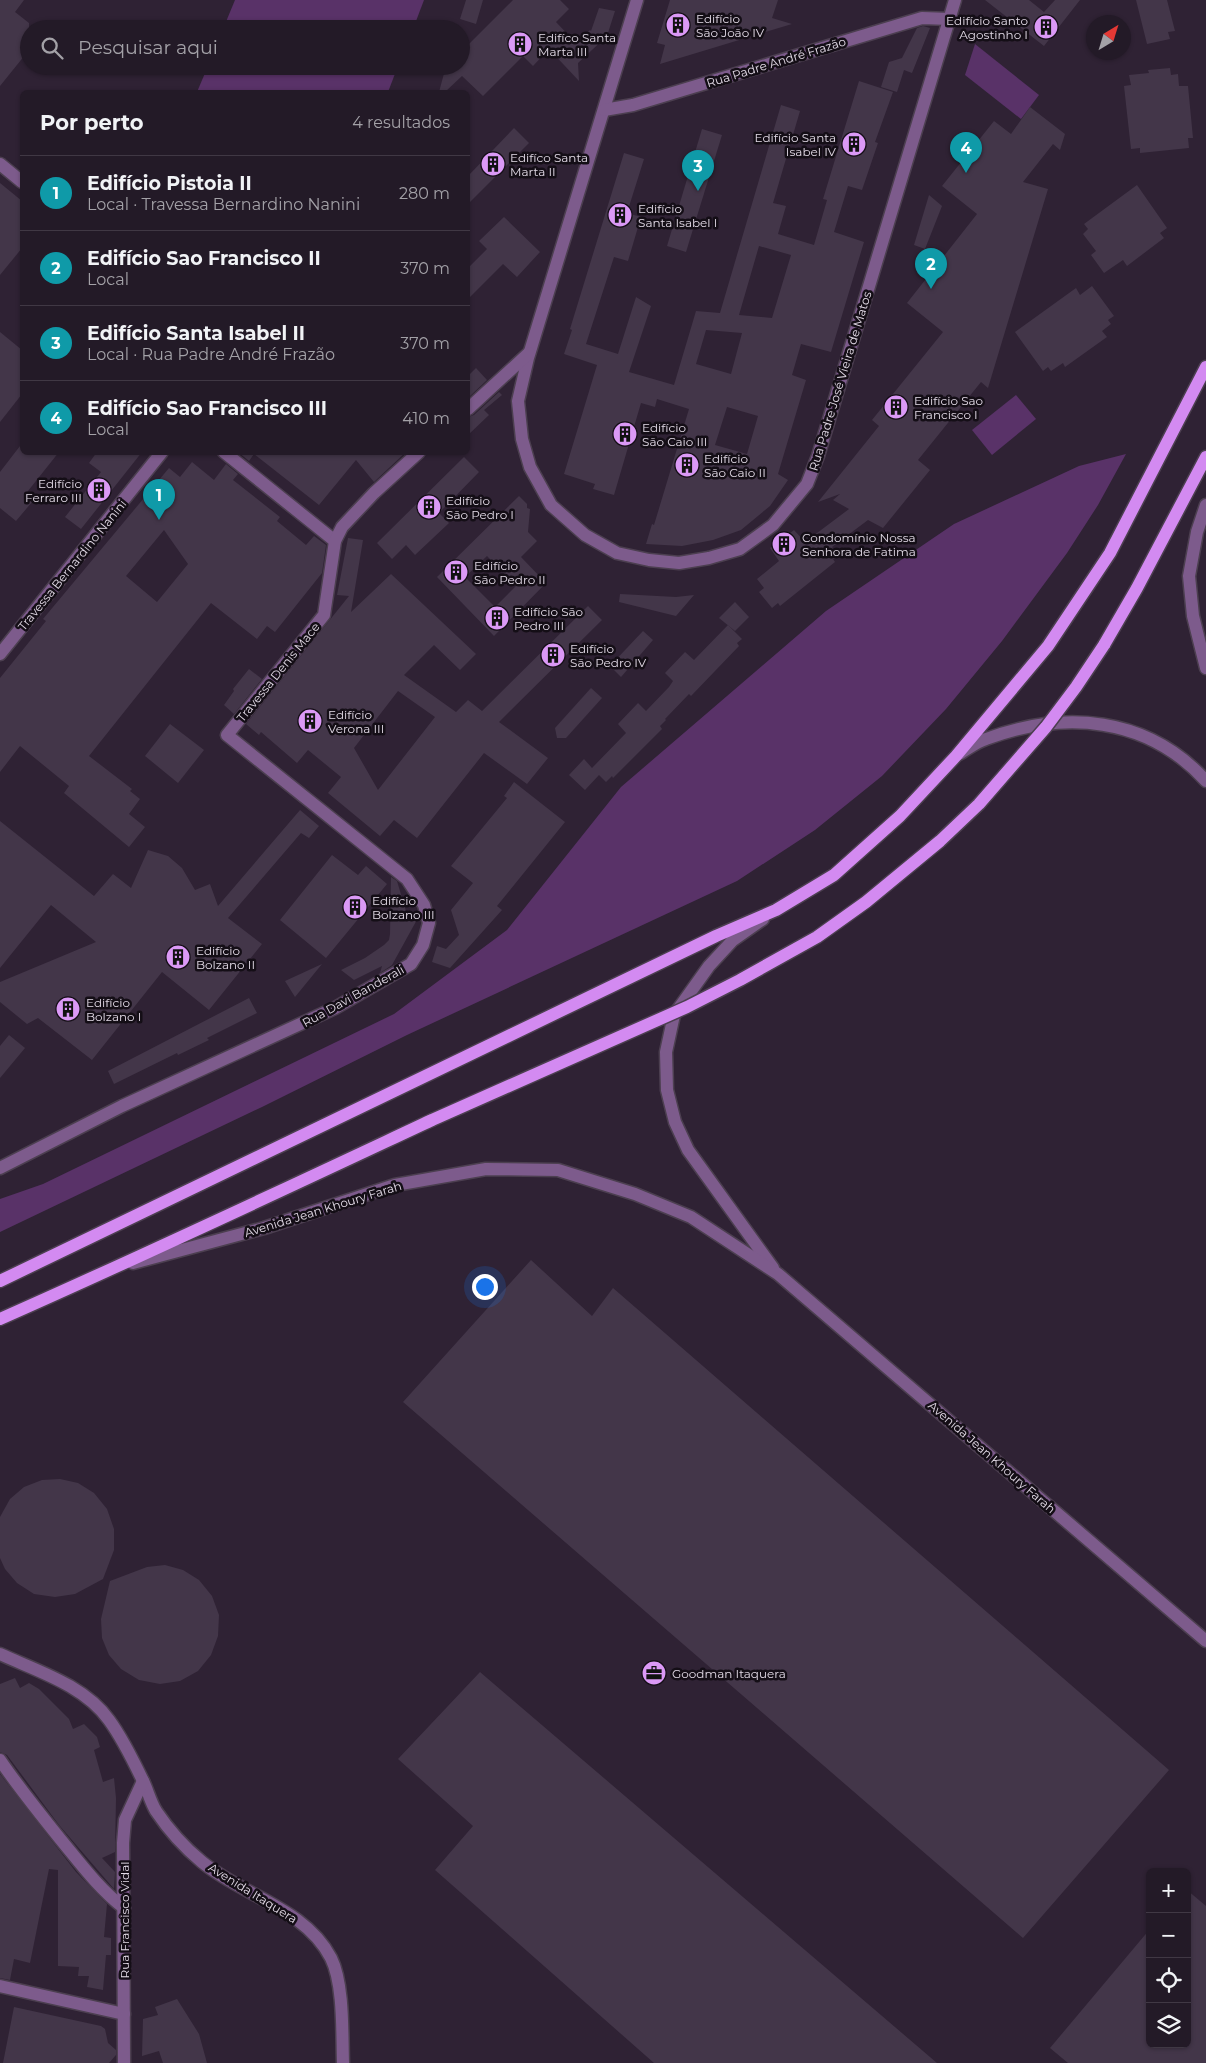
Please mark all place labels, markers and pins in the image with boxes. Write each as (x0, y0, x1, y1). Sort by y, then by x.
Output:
place label: Edifício São João IV (696, 11, 765, 40)
building icon: Edifício São João IV (665, 12, 691, 38)
place label: Edifício Santo Agostinho I (946, 13, 1028, 42)
building icon: Edifício Santo Agostinho I (1033, 14, 1059, 40)
place label: Edifíco Santa Marta III (538, 30, 616, 59)
building icon: Edifíco Santa Marta III (507, 31, 533, 57)
place label: Edifício Santa Isabel IV (755, 130, 837, 159)
building icon: Edifício Santa Isabel IV (841, 131, 867, 157)
pin: 4 (950, 132, 982, 173)
place label: Edifíco Santa Marta II (510, 150, 588, 179)
pin: 3 (682, 150, 714, 191)
building icon: Edifíco Santa Marta II (480, 151, 506, 177)
place label: Edifício Santa Isabel I (638, 201, 717, 230)
building icon: Edifício Santa Isabel I (607, 202, 633, 228)
pin: 2 (915, 248, 947, 289)
place label: Edifício Sao Francisco I (914, 393, 983, 422)
building icon: Edifício Sao Francisco I (883, 394, 909, 420)
place label: Edifício São Caio III (642, 420, 707, 449)
building icon: Edifício São Caio III (612, 421, 638, 447)
place label: Edifício São Caio II (704, 451, 766, 480)
building icon: Edifício São Caio II (674, 452, 700, 478)
place label: Edifício Ferraro III (25, 476, 82, 505)
building icon: Edifício Ferraro III (86, 477, 112, 503)
pin: 1 (143, 479, 175, 520)
place label: Edifício São Pedro I (446, 493, 514, 522)
building icon: Edifício São Pedro I (416, 494, 442, 520)
place label: Condomínio Nossa Senhora de Fatima (802, 530, 916, 559)
building icon: Condomínio Nossa Senhora de Fatima (771, 531, 797, 557)
place label: Edifício São Pedro II (474, 558, 546, 587)
building icon: Edifício São Pedro II (443, 559, 469, 585)
place label: Edifício São Pedro III (514, 604, 583, 633)
building icon: Edifício São Pedro III (484, 605, 510, 631)
place label: Edifício São Pedro IV (570, 641, 647, 670)
building icon: Edifício São Pedro IV (540, 642, 566, 668)
place label: Edifício Verona III (328, 707, 384, 736)
building icon: Edifício Verona III (297, 708, 323, 734)
place label: Edifício Bolzano III (372, 893, 435, 922)
building icon: Edifício Bolzano III (342, 894, 368, 920)
place label: Edifício Bolzano II (196, 943, 255, 972)
building icon: Edifício Bolzano II (165, 944, 191, 970)
place label: Edifício Bolzano I (86, 995, 141, 1024)
building icon: Edifício Bolzano I (55, 996, 81, 1022)
office icon: Goodman Itaquera (641, 1660, 667, 1686)
place label: Goodman Itaquera (672, 1666, 786, 1681)

